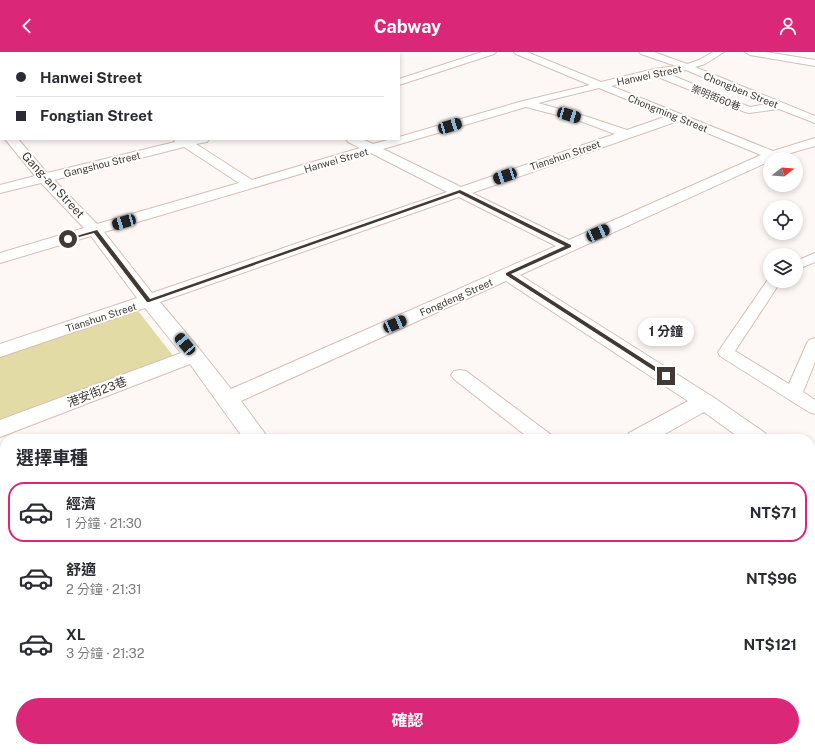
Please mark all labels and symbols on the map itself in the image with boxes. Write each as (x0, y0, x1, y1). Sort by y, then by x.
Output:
street label: Hanwei Street (615, 62, 683, 88)
street label: Chongben Street (702, 70, 780, 110)
street label: 崇明街60巷 (690, 82, 742, 112)
street label: Chongming Street (626, 91, 710, 135)
car (556, 106, 582, 124)
car (437, 117, 463, 135)
street label: Tianshun Street (528, 137, 602, 173)
street label: Hanwei Street (303, 145, 370, 175)
street label: Gang-an Street (19, 149, 87, 221)
street label: Gangshou Street (62, 149, 142, 179)
north arrow (763, 152, 803, 192)
car (492, 166, 518, 186)
car (111, 213, 137, 231)
car (585, 223, 611, 243)
route start (59, 230, 77, 248)
street label: Fongdeng Street (418, 276, 494, 318)
street label: Tianshun Street (64, 300, 138, 334)
car (382, 314, 408, 334)
callout: 1 分鐘 (638, 318, 694, 346)
car (173, 331, 197, 357)
route end (657, 367, 675, 385)
street label: 港安街23巷 (65, 374, 129, 410)

